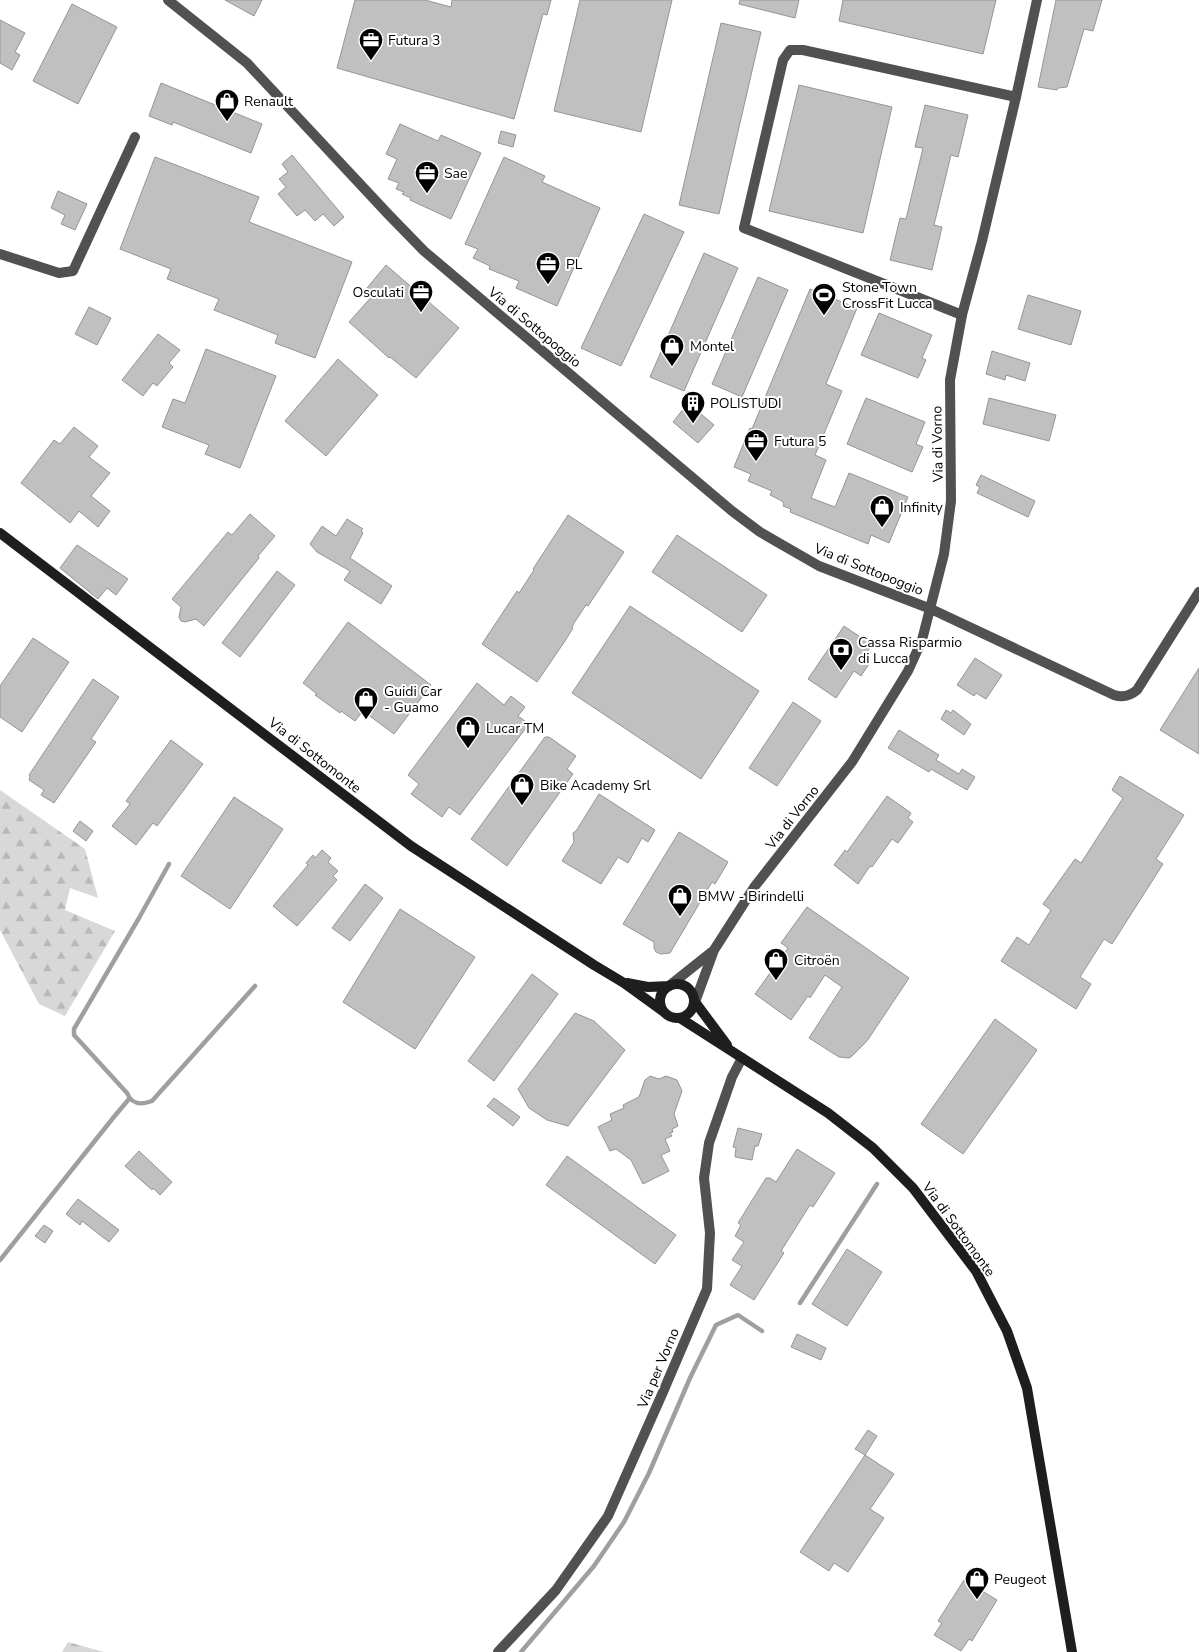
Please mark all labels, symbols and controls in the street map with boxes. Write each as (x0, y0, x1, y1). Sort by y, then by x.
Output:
office icon: Futura 3 (358, 27, 384, 61)
place label: Futura 3 (388, 31, 440, 50)
shop icon: Renault (214, 88, 240, 122)
place label: Renault (244, 92, 293, 111)
office icon: Sae (414, 160, 440, 194)
place label: Sae (444, 164, 467, 183)
office icon: PL (535, 251, 561, 285)
place label: PL (566, 255, 583, 274)
place label: Stone Town CrossFit Lucca (842, 278, 933, 313)
office icon: Osculati (408, 279, 434, 313)
street label: Via di Sottopoggio (483, 282, 585, 372)
sports icon: Stone Town CrossFit Lucca (811, 282, 837, 316)
place label: Osculati (352, 283, 404, 302)
shop icon: Montel (659, 333, 685, 367)
place label: Montel (690, 337, 735, 356)
building icon: POLISTUDI (680, 390, 706, 424)
place label: POLISTUDI (710, 394, 782, 413)
street label: Via di Vorno (927, 405, 948, 483)
office icon: Futura 5 (743, 428, 769, 462)
place label: Futura 5 (774, 432, 826, 451)
shop icon: Infinity (869, 494, 895, 528)
place label: Infinity (900, 498, 944, 517)
street label: Via di Sottopoggio (811, 539, 926, 600)
place label: Cassa Risparmio di Lucca (858, 633, 962, 668)
bank icon: Cassa Risparmio di Lucca (828, 637, 854, 671)
place label: Guidi Car - Guamo (384, 682, 442, 717)
shop icon: Guidi Car - Guamo (353, 686, 379, 720)
street label: Via di Sottomonte (264, 713, 365, 798)
shop icon: Lucar TM (455, 715, 481, 749)
place label: Lucar TM (486, 719, 544, 738)
shop icon: Bike Academy Srl (509, 772, 535, 806)
place label: Bike Academy Srl (540, 776, 652, 795)
street label: Via di Vorno (761, 781, 823, 854)
shop icon: BMW - Birindelli (667, 883, 693, 917)
place label: BMW - Birindelli (698, 887, 804, 906)
shop icon: Citroën (763, 947, 789, 981)
place label: Citroën (794, 951, 840, 970)
street label: Via di Sottomonte (917, 1177, 999, 1280)
street label: Via per Vorno (633, 1325, 684, 1412)
shop icon: Peugeot (964, 1566, 990, 1600)
place label: Peugeot (994, 1570, 1046, 1589)

